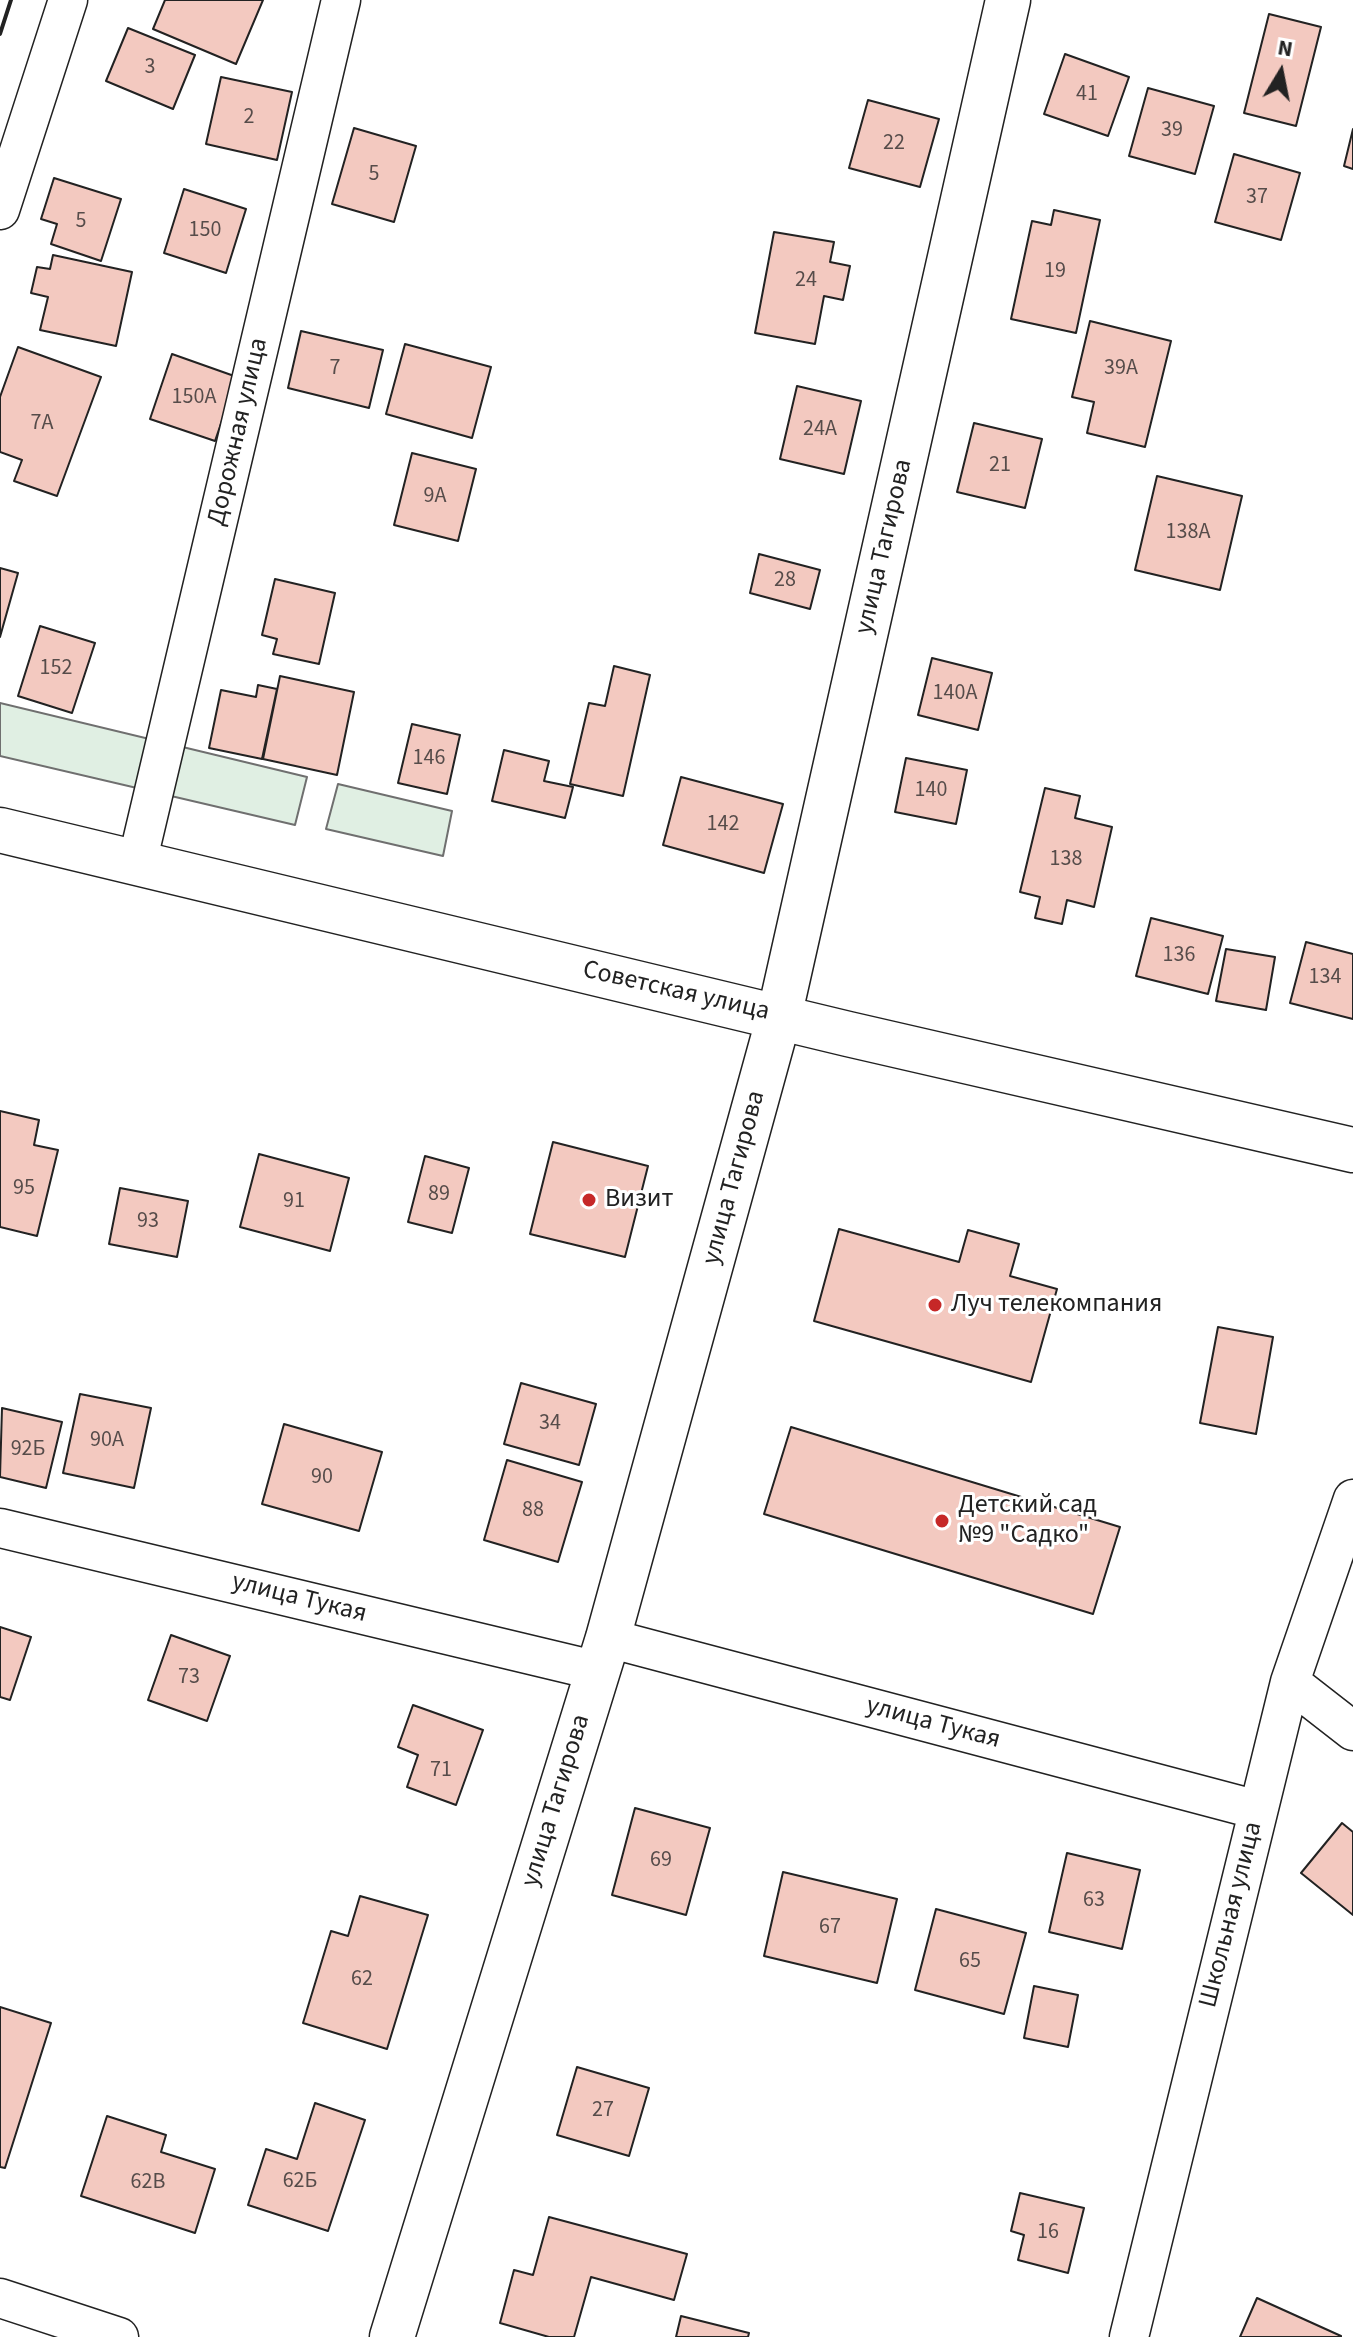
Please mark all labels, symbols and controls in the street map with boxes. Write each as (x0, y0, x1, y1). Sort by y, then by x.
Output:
text: N (1275, 31, 1295, 65)
north arrow (1241, 32, 1321, 112)
house number: 3 (145, 55, 155, 81)
house number: 41 (1076, 82, 1098, 108)
house number: 2 (244, 105, 254, 131)
house number: 39 (1161, 118, 1183, 144)
house number: 22 (883, 131, 905, 157)
house number: 5 (369, 162, 379, 188)
house number: 37 (1246, 185, 1268, 211)
house number: 5 (76, 209, 86, 235)
house number: 150 (189, 218, 221, 244)
house number: 19 (1044, 259, 1066, 285)
house number: 24 (795, 268, 817, 294)
street label: Дорожная улица (202, 335, 276, 529)
house number: 7 (330, 356, 340, 382)
house number: 39А (1104, 356, 1138, 382)
house number: 150А (172, 385, 216, 411)
house number: 7А (31, 411, 53, 437)
house number: 24А (803, 417, 837, 443)
house number: 21 (989, 453, 1011, 479)
street label: улица Тагирова (850, 456, 920, 638)
house number: 9А (424, 484, 446, 510)
house number: 138А (1166, 520, 1210, 546)
house number: 28 (774, 568, 796, 594)
house number: 152 (40, 656, 72, 682)
house number: 140А (933, 681, 977, 707)
house number: 146 (413, 746, 445, 772)
house number: 140 (915, 778, 947, 804)
house number: 142 (707, 812, 739, 838)
house number: 138 (1050, 847, 1082, 873)
house number: 136 (1163, 943, 1195, 969)
street label: Советская улица (580, 955, 772, 1029)
house number: 134 (1309, 965, 1341, 991)
street label: улица Тагирова (697, 1088, 773, 1268)
house number: 95 (13, 1176, 35, 1202)
house number: 89 (428, 1182, 450, 1208)
place label: Визит (605, 1184, 673, 1216)
house number: 91 (283, 1189, 305, 1215)
marker: Визит (580, 1191, 598, 1209)
house number: 93 (137, 1209, 159, 1235)
place label: Луч телекомпания (951, 1289, 1162, 1321)
marker: Луч телекомпания (926, 1296, 944, 1314)
house number: 34 (539, 1411, 561, 1437)
house number: 90А (90, 1428, 124, 1454)
house number: 92Б (11, 1437, 45, 1463)
house number: 90 (311, 1465, 333, 1491)
place label: Детский сад №9 "Садко" (958, 1490, 1097, 1552)
house number: 88 (522, 1498, 544, 1524)
marker: Детский сад №9 "Садко" (933, 1512, 951, 1530)
street label: улица Тукая (228, 1567, 370, 1631)
house number: 73 (178, 1665, 200, 1691)
street label: улица Тукая (862, 1691, 1004, 1757)
street label: улица Тагирова (516, 1711, 598, 1891)
house number: 71 (430, 1758, 452, 1784)
street label: Школьная улица (1194, 1819, 1270, 2011)
house number: 69 (650, 1848, 672, 1874)
house number: 63 (1083, 1888, 1105, 1914)
house number: 67 (819, 1915, 841, 1941)
house number: 65 (959, 1949, 981, 1975)
house number: 62 (351, 1967, 373, 1993)
house number: 27 (592, 2098, 614, 2124)
house number: 62Б (283, 2169, 317, 2195)
house number: 62В (131, 2170, 165, 2196)
house number: 16 (1037, 2220, 1059, 2246)

